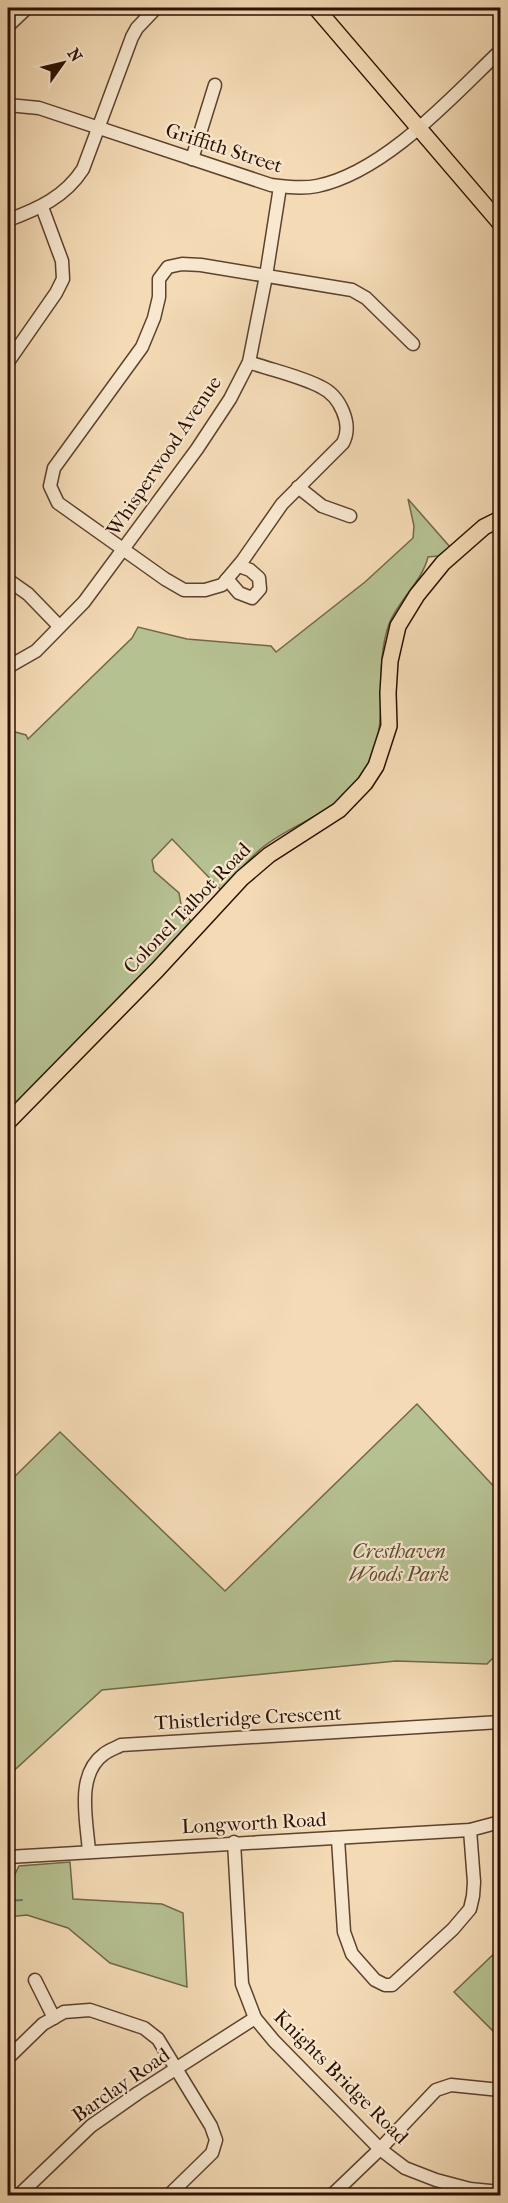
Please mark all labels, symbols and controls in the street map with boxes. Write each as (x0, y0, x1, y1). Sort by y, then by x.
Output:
north arrow (33, 33, 93, 93)
text: N (64, 45, 87, 66)
street label: Griffith Street (163, 118, 285, 178)
street label: Whisperwood Avenue (101, 372, 226, 541)
street label: Colonel Talbot Road (119, 837, 256, 978)
park label: Cresthaven Woods Park (349, 1540, 449, 1586)
street label: Thistleridge Crescent (154, 1702, 342, 1734)
street label: Longworth Road (181, 1808, 328, 1838)
street label: Knights Bridge Road (269, 2005, 414, 2150)
street label: Barclay Road (68, 2042, 175, 2127)

